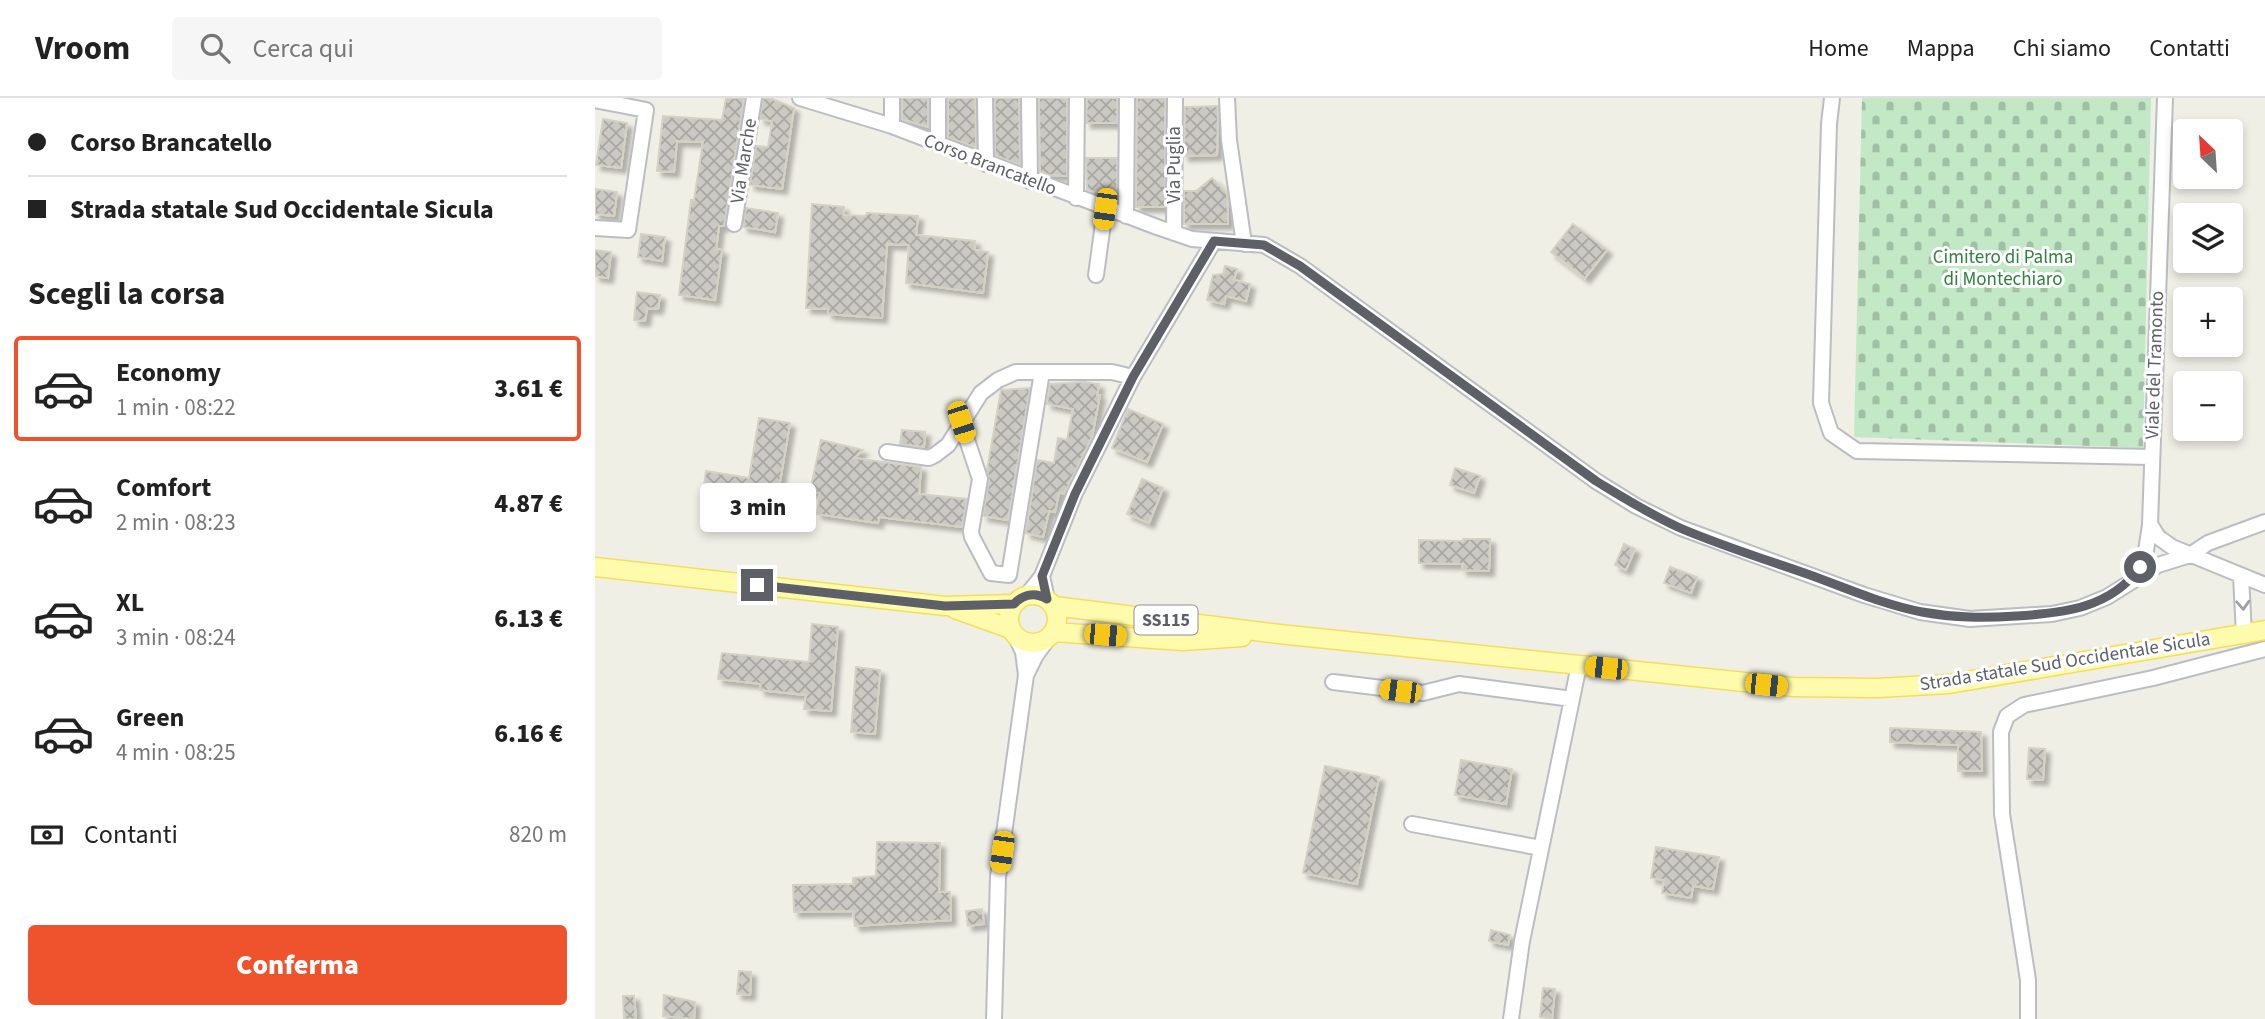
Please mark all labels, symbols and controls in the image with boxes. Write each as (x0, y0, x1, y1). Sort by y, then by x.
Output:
search box (172, 17, 662, 80)
text: Vroom (35, 25, 130, 72)
icon: search (196, 29, 234, 67)
text: Cerca qui (252, 30, 354, 67)
text: Home (1808, 31, 1869, 66)
text: Mappa (1907, 31, 1975, 66)
text: Chi siamo (2013, 31, 2111, 66)
text: Contatti (2149, 31, 2230, 66)
street label: Via Marche (724, 116, 764, 206)
north arrow (2173, 119, 2243, 189)
map controls (2173, 119, 2243, 441)
text: Corso Brancatello (70, 124, 272, 161)
street label: Via Puglia (1161, 126, 1188, 204)
street label: Corso Brancatello (920, 127, 1060, 203)
car (1092, 187, 1119, 231)
text: Strada statale Sud Occidentale Sicula (70, 191, 494, 228)
button: layers (2173, 203, 2243, 273)
park label: Cimitero di Palma di Montechiaro (1933, 244, 2073, 293)
text: Scegli la corsa (28, 271, 225, 317)
button: + (2173, 287, 2243, 357)
street label: Viale del Tramonto (2139, 290, 2171, 440)
text: Economy (116, 354, 221, 391)
icon: car (32, 357, 95, 420)
text: 3.61 € (494, 370, 563, 407)
button: − (2173, 371, 2243, 441)
text: 1 min · 08:22 (116, 391, 236, 424)
car (945, 399, 978, 445)
text: Comfort (116, 469, 211, 506)
icon: car (32, 472, 95, 535)
callout: 3 min (699, 484, 815, 532)
text: 4.87 € (494, 485, 563, 522)
text: 3 min (730, 491, 786, 524)
text: 2 min · 08:23 (116, 506, 236, 539)
route start (2124, 551, 2156, 583)
route end (741, 569, 773, 601)
text: XL (116, 584, 144, 621)
icon: car (32, 587, 95, 650)
text: 6.13 € (494, 600, 563, 637)
one-way arrow (2235, 600, 2250, 611)
road number: SS115 (1135, 606, 1197, 634)
text: 3 min · 08:24 (116, 621, 236, 654)
car (1084, 623, 1127, 647)
street label: Strada statale Sud Occidentale Sicula (1918, 626, 2212, 698)
car (1585, 655, 1628, 681)
car (1745, 672, 1788, 698)
car (1378, 678, 1423, 704)
text: Green (116, 699, 184, 736)
icon: car (32, 702, 95, 765)
text: 6.16 € (494, 715, 563, 752)
text: 4 min · 08:25 (116, 736, 236, 769)
icon: cash (28, 816, 66, 854)
text: Contanti (84, 816, 178, 853)
text: 820 m (509, 818, 567, 851)
car (989, 830, 1016, 874)
button: Conferma (28, 925, 567, 1005)

